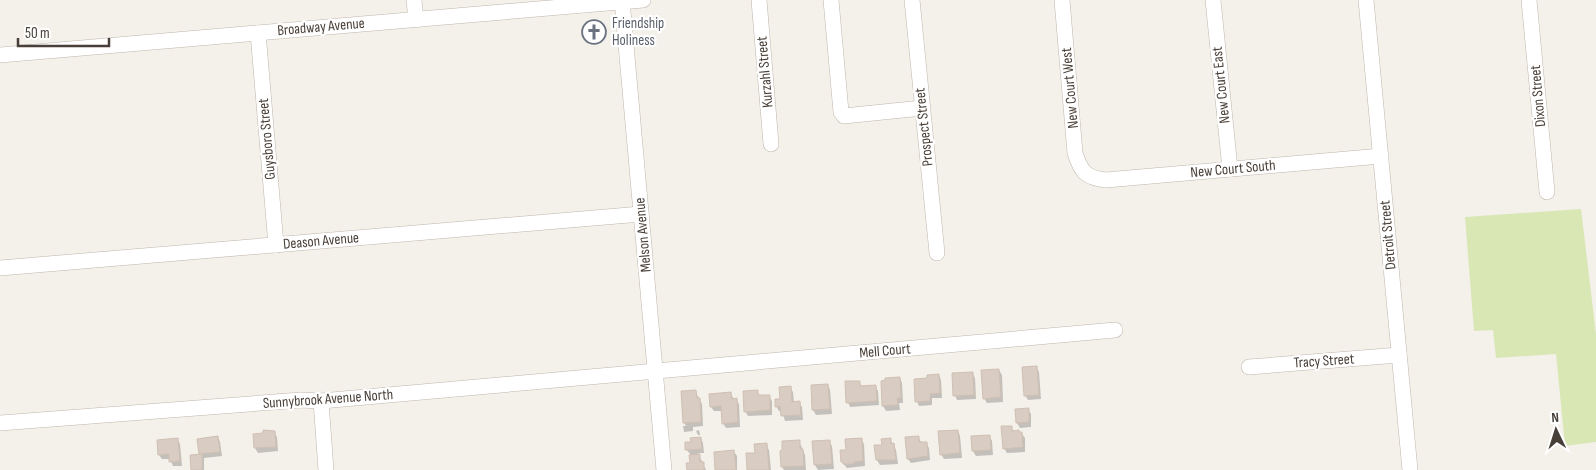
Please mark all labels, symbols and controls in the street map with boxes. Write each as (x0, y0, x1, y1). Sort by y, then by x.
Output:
street label: Broadway Avenue (276, 14, 366, 40)
place label: Friendship Holiness (612, 14, 664, 50)
scale bar (18, 15, 109, 47)
church icon: Friendship Holiness (581, 19, 607, 45)
text: 50 m (25, 24, 50, 43)
street label: Kurzahl Street (752, 35, 778, 108)
street label: New Court East (1207, 45, 1234, 124)
street label: New Court West (1057, 46, 1083, 129)
street label: Dixon Street (1526, 64, 1550, 128)
street label: Prospect Street (910, 86, 938, 167)
street label: Guysboro Street (254, 97, 280, 181)
street label: New Court South (1190, 156, 1276, 182)
street label: Melson Avenue (630, 197, 656, 273)
street label: Detroit Street (1375, 199, 1400, 271)
street label: Deason Avenue (282, 228, 360, 254)
street label: Mell Court (858, 339, 912, 363)
street label: Tracy Street (1293, 349, 1355, 373)
street label: Sunnybrook Avenue North (262, 385, 394, 413)
north arrow (1531, 405, 1581, 455)
text: N (1551, 409, 1559, 426)

